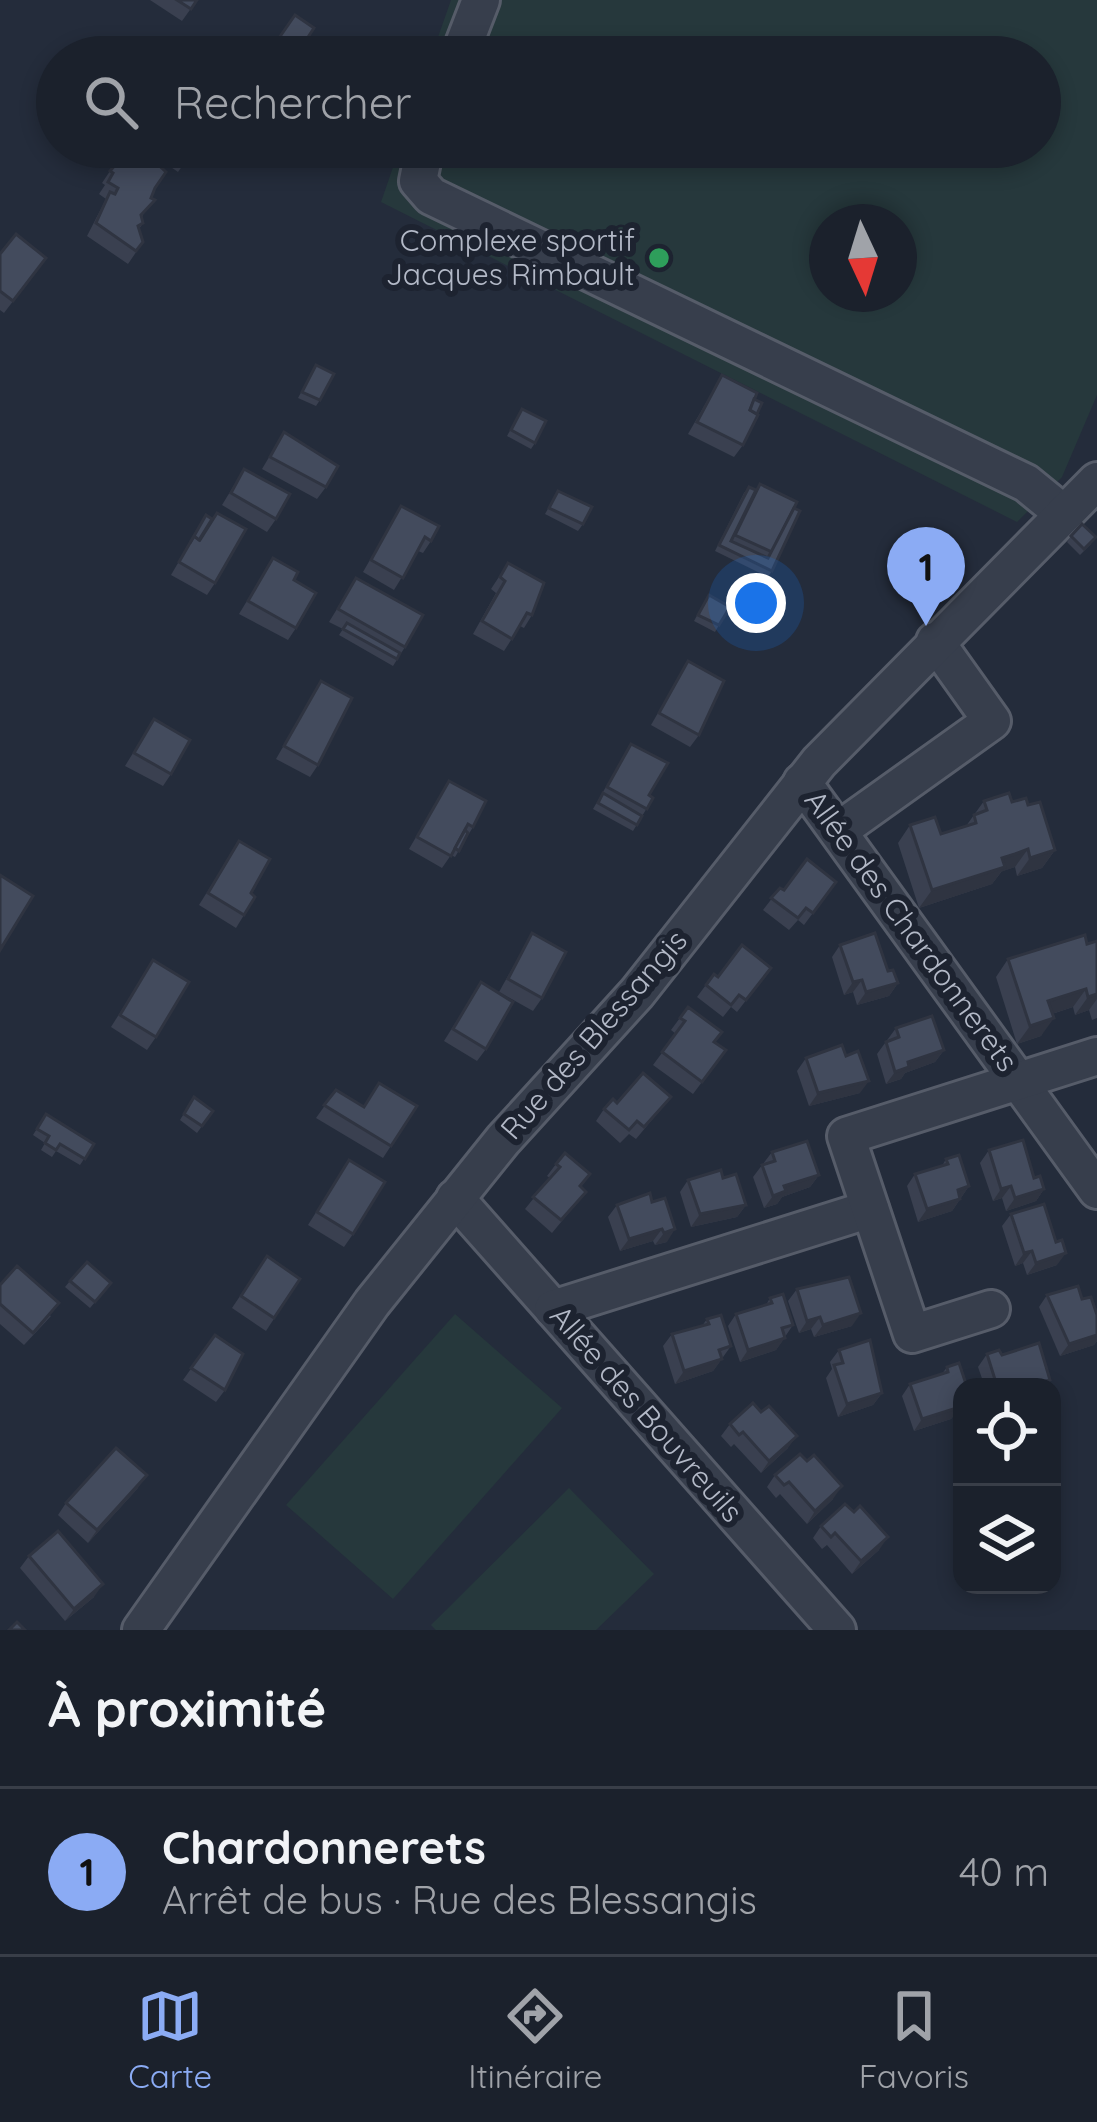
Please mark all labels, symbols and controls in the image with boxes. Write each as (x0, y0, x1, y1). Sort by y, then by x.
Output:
search box (36, 36, 1061, 168)
icon: search (78, 69, 144, 135)
text: Rechercher (174, 74, 412, 130)
north arrow (809, 204, 917, 312)
place label: Complexe sportif Jacques Rimbault (386, 221, 635, 293)
marker: Complexe sportif Jacques Rimbault (646, 245, 672, 271)
pin: 1 (887, 527, 965, 626)
your location (726, 573, 786, 633)
street label: Allée des Chardonnerets (797, 782, 1027, 1079)
street label: Rue des Blessangis (492, 922, 695, 1147)
street label: Allée des Bouvreuils (542, 1297, 751, 1530)
map controls (953, 1378, 1061, 1594)
button: locate (953, 1378, 1061, 1486)
button: layers (953, 1486, 1061, 1594)
text: À proximité (48, 1676, 326, 1740)
text: Chardonnerets (162, 1819, 486, 1875)
text: 1 (79, 1847, 95, 1896)
text: 40 m (959, 1847, 1049, 1896)
text: Arrêt de bus · Rue des Blessangis (162, 1875, 757, 1924)
tab: Carte (128, 1983, 212, 2096)
tab: Itinéraire (468, 1983, 603, 2096)
tab: Favoris (859, 1983, 969, 2096)

